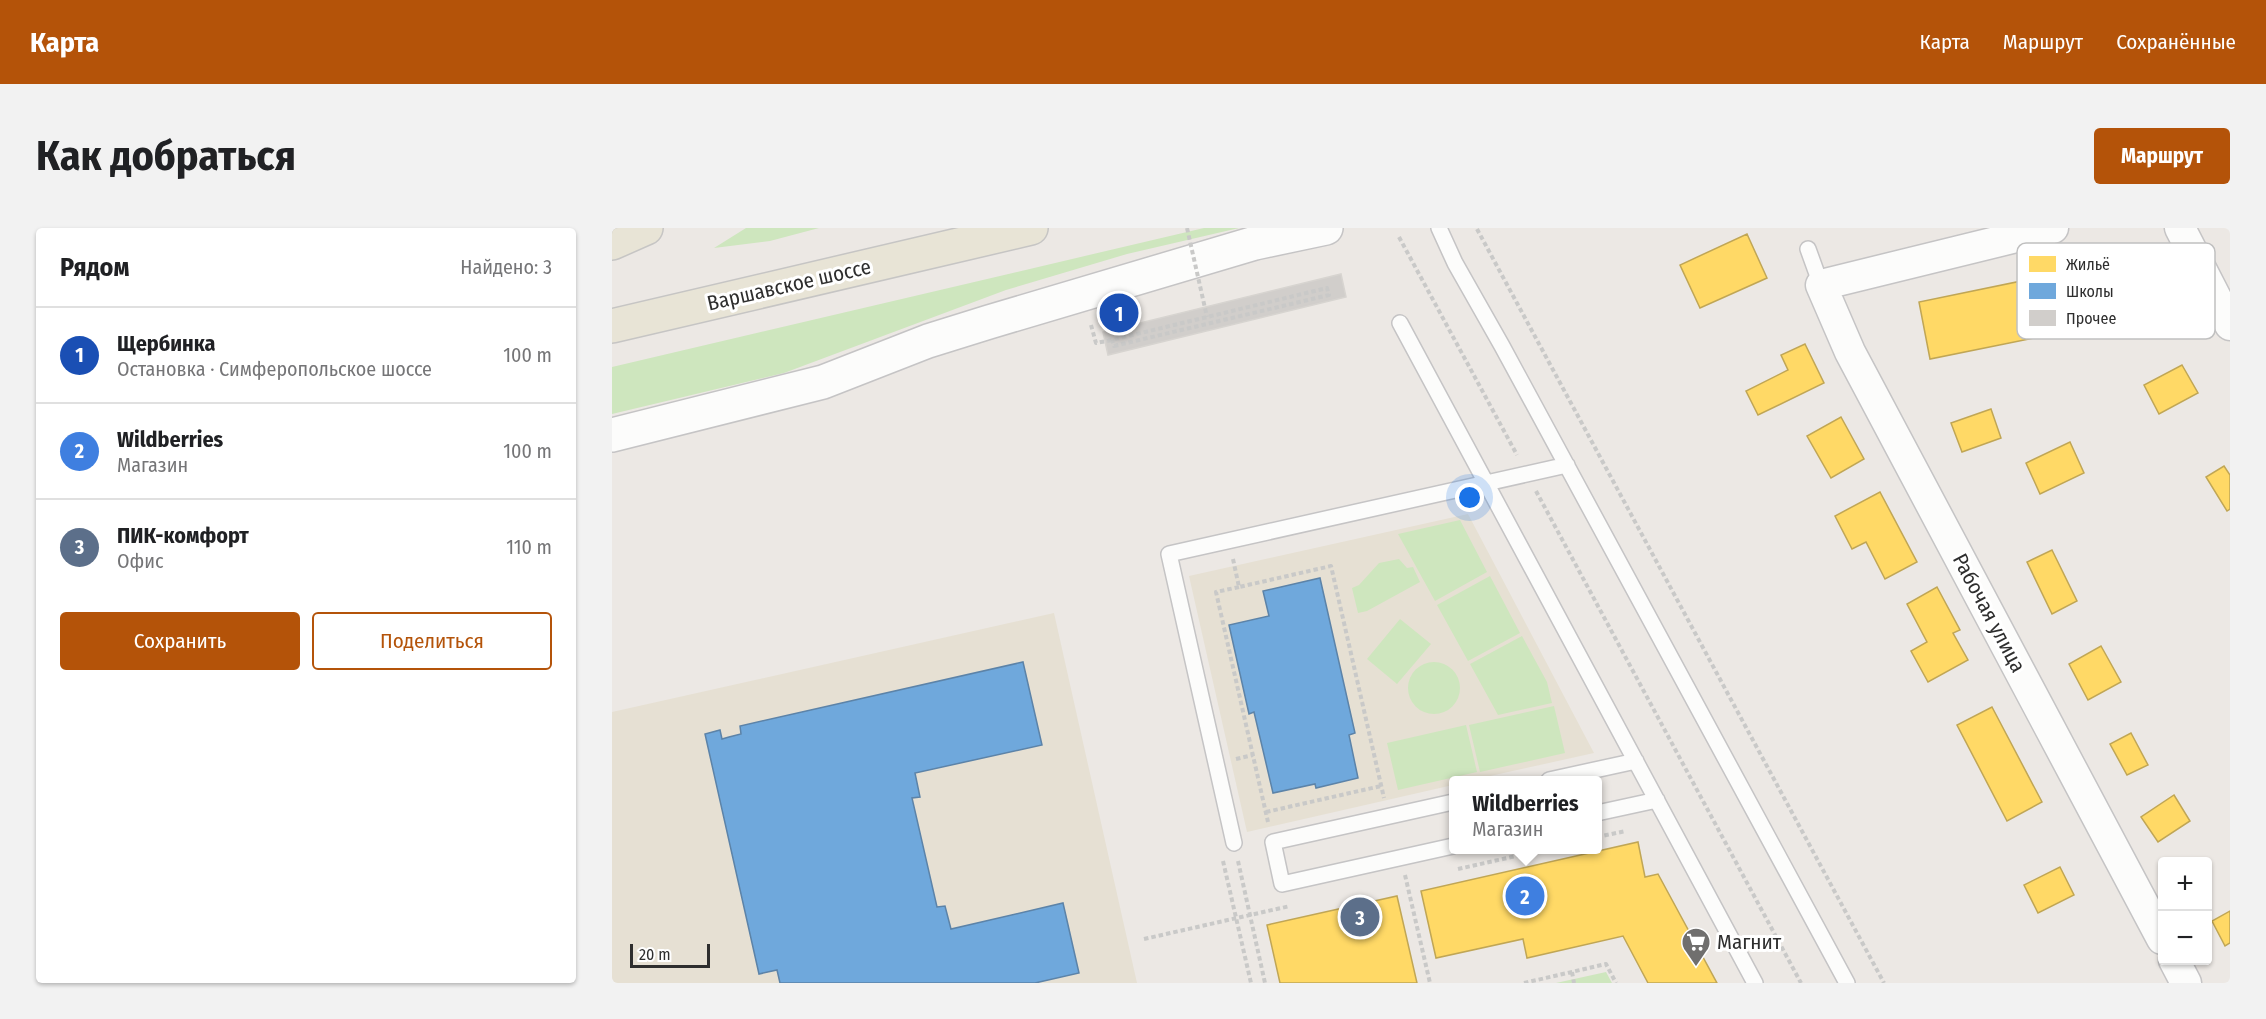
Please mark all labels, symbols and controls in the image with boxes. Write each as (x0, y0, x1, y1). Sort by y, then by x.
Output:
text: Карта (30, 26, 99, 59)
text: Карта (1920, 29, 1970, 55)
text: Маршрут (2003, 29, 2083, 55)
text: Сохранённые (2116, 29, 2236, 55)
button: Маршрут (2094, 128, 2230, 184)
text: Как добраться (36, 131, 296, 181)
legend (2017, 243, 2215, 339)
text: Рядом (60, 252, 129, 283)
street label: Варшавское шоссе (705, 254, 873, 316)
text: Найдено: 3 (460, 255, 552, 279)
text: Жильё (2066, 255, 2110, 274)
text: Школы (2066, 282, 2114, 301)
pin: 1 (1100, 290, 1138, 335)
text: Прочее (2066, 309, 2116, 328)
text: Щербинка (117, 330, 215, 357)
text: 1 (75, 343, 84, 367)
text: 100 m (503, 343, 552, 367)
text: Остановка · Симферопольское шоссе (117, 357, 432, 381)
text: Wildberries (117, 426, 223, 453)
text: 2 (75, 439, 84, 463)
text: 100 m (503, 439, 552, 463)
text: Магазин (117, 453, 188, 477)
your location (1455, 483, 1484, 512)
text: ПИК-комфорт (117, 522, 249, 549)
text: 3 (75, 535, 84, 559)
text: 110 m (506, 535, 552, 559)
text: Офис (117, 549, 164, 573)
street label: Рабочая улица (1947, 549, 2031, 677)
button: Сохранить (60, 612, 300, 670)
button: Поделиться (312, 612, 552, 670)
popup (1449, 776, 1602, 854)
text: Wildberries (1472, 790, 1579, 817)
text: Магазин (1472, 817, 1543, 841)
map controls (2158, 857, 2212, 965)
button: + (2158, 857, 2212, 911)
pin: 2 (1506, 874, 1544, 918)
pin: 3 (1340, 894, 1380, 940)
button: − (2158, 911, 2212, 965)
supermarket icon: Магнит (1680, 926, 1712, 968)
place label: Магнит (1717, 929, 1782, 955)
scale bar (630, 941, 710, 968)
text: 20 m (639, 945, 670, 964)

